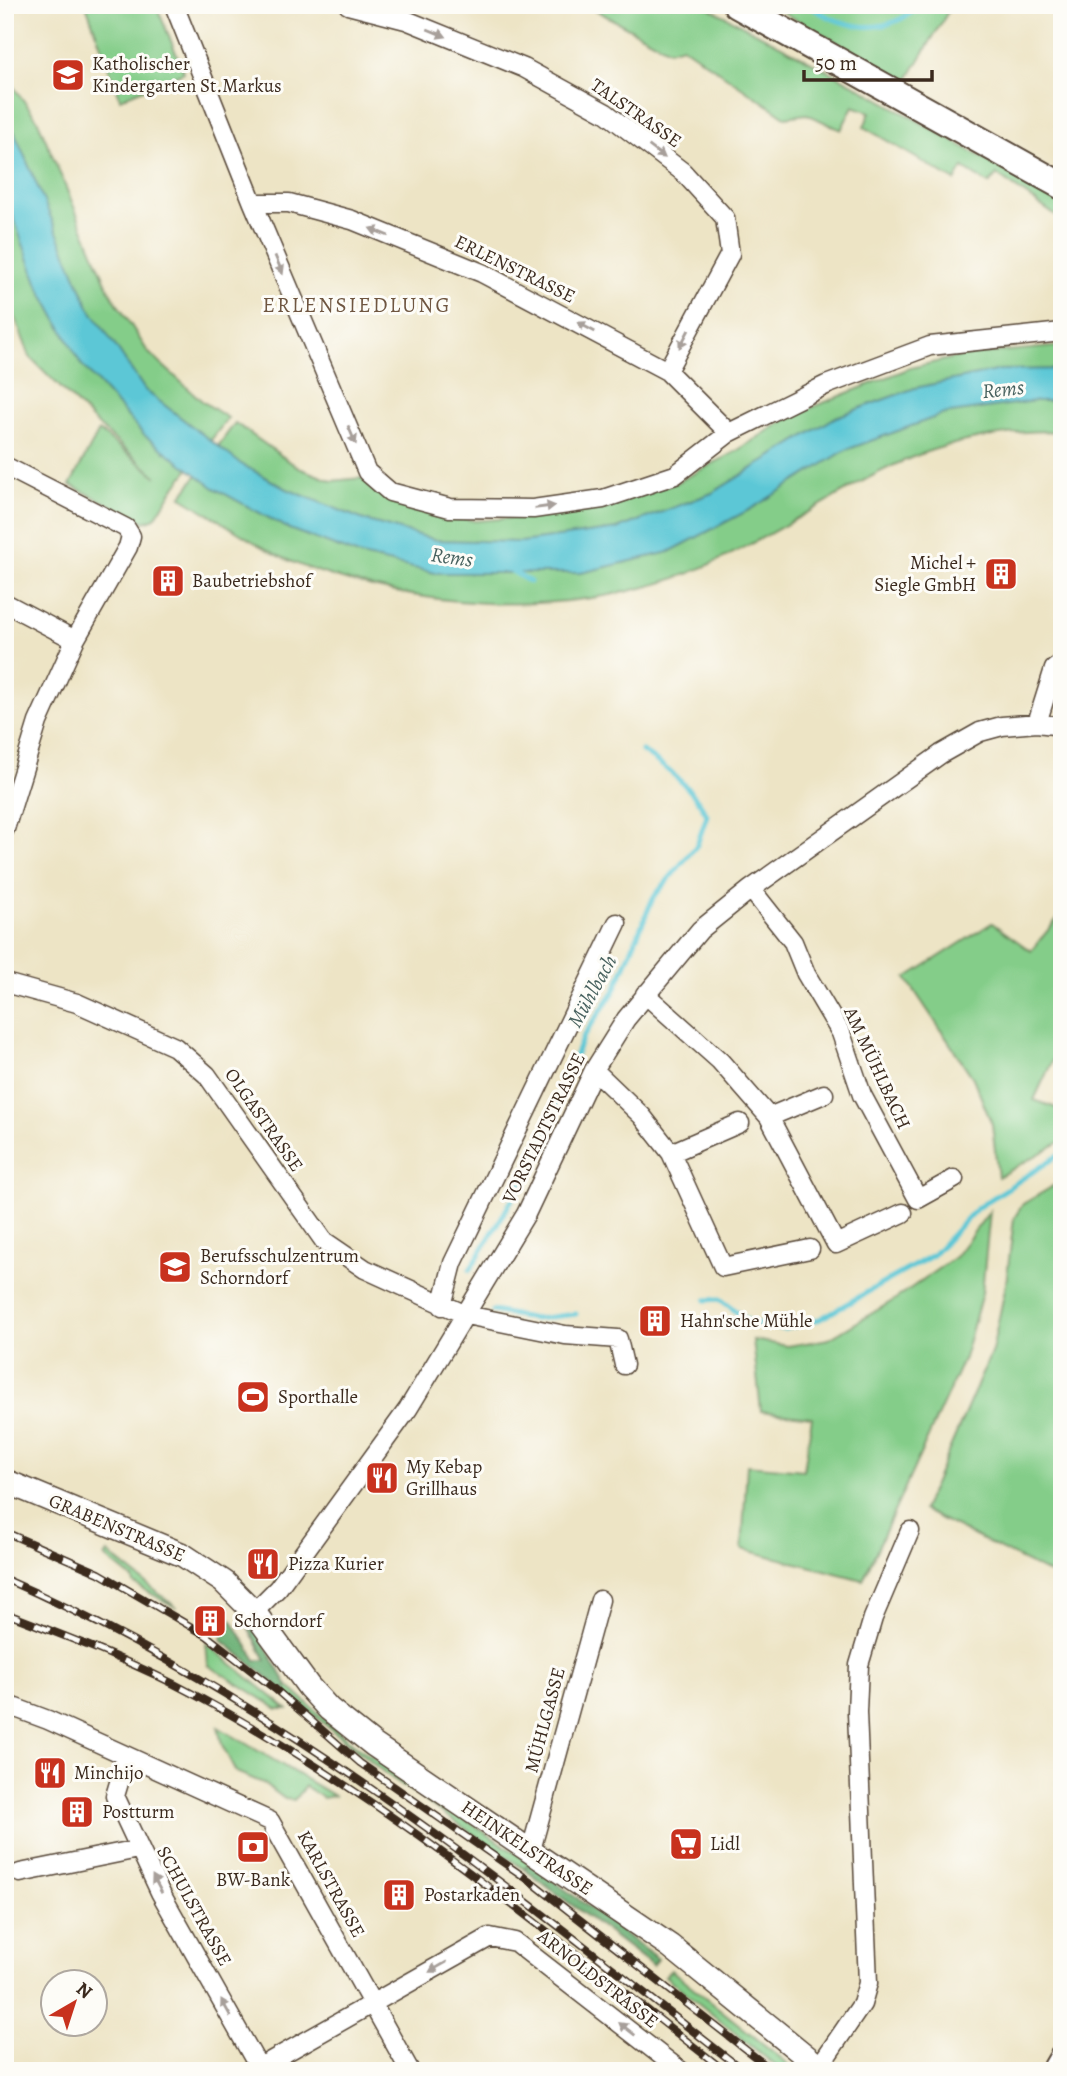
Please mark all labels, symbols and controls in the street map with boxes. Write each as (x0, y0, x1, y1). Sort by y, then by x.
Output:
one-way arrow (426, 27, 447, 38)
scale bar (804, 38, 932, 82)
text: 50 m (815, 49, 857, 77)
place label: Katholischer Kindergarten St.Markus (92, 51, 282, 99)
school or university icon: Katholischer Kindergarten St.Markus (49, 56, 87, 94)
street label: TALSTRASSE (585, 72, 687, 154)
one-way arrow (648, 145, 666, 159)
one-way arrow (369, 226, 390, 237)
street label: ERLENSTRASSE (450, 228, 580, 310)
one-way arrow (274, 255, 285, 276)
district label: ERLENSIEDLUNG (263, 291, 451, 319)
one-way arrow (575, 321, 595, 333)
one-way arrow (679, 329, 690, 349)
water label: Rems (981, 373, 1025, 405)
one-way arrow (347, 425, 358, 446)
one-way arrow (534, 502, 556, 513)
water label: Rems (429, 540, 475, 574)
place label: Michel + Siegle GmbH (874, 550, 976, 598)
building icon: Michel + Siegle GmbH (982, 555, 1020, 593)
building icon: Baubetriebshof (149, 562, 187, 600)
place label: Baubetriebshof (192, 568, 314, 594)
water label: Mühlbach (561, 950, 623, 1032)
street label: AM MÜHLBACH (837, 1002, 917, 1133)
street label: VORSTADTSTRASSE (496, 1048, 592, 1209)
street label: OLGASTRASSE (219, 1063, 309, 1177)
place label: Berufsschulzentrum Schorndorf (200, 1243, 359, 1291)
school or university icon: Berufsschulzentrum Schorndorf (156, 1248, 194, 1286)
building icon: Hahn'sche Mühle (636, 1302, 674, 1340)
place label: Hahn'sche Mühle (680, 1308, 813, 1334)
sports icon: Sporthalle (234, 1378, 272, 1416)
place label: Sporthalle (278, 1384, 358, 1410)
place label: My Kebap Grillhaus (406, 1454, 482, 1502)
restaurant icon: My Kebap Grillhaus (363, 1459, 401, 1497)
street label: GRABENSTRASSE (45, 1487, 189, 1569)
restaurant icon: Pizza Kurier (244, 1545, 282, 1583)
place label: Pizza Kurier (288, 1551, 384, 1577)
building icon: Schorndorf (191, 1602, 229, 1640)
place label: Schorndorf (234, 1608, 325, 1634)
street label: MÜHLGASSE (518, 1664, 572, 1776)
restaurant icon: Minchijo (31, 1754, 69, 1792)
place label: Minchijo (74, 1760, 143, 1786)
building icon: Postturm (58, 1793, 96, 1831)
street label: HEINKELSTRASSE (456, 1794, 598, 1902)
place label: Postturm (102, 1799, 175, 1825)
supermarket icon: Lidl (667, 1825, 705, 1863)
street label: KARLSTRASSE (291, 1826, 371, 1942)
bank icon: BW-Bank (234, 1828, 272, 1866)
place label: Lidl (710, 1831, 740, 1857)
street label: SCHULSTRASSE (150, 1841, 238, 1971)
place label: BW-Bank (216, 1867, 291, 1893)
one-way arrow (151, 1874, 162, 1894)
building icon: Postarkaden (380, 1876, 418, 1914)
place label: Postarkaden (424, 1882, 520, 1908)
street label: ARNOLDSTRASSE (531, 1923, 664, 2034)
one-way arrow (428, 1961, 448, 1973)
north arrow (38, 1968, 108, 2038)
text: N (71, 1976, 98, 2005)
one-way arrow (220, 1998, 232, 2017)
one-way arrow (619, 2021, 637, 2036)

